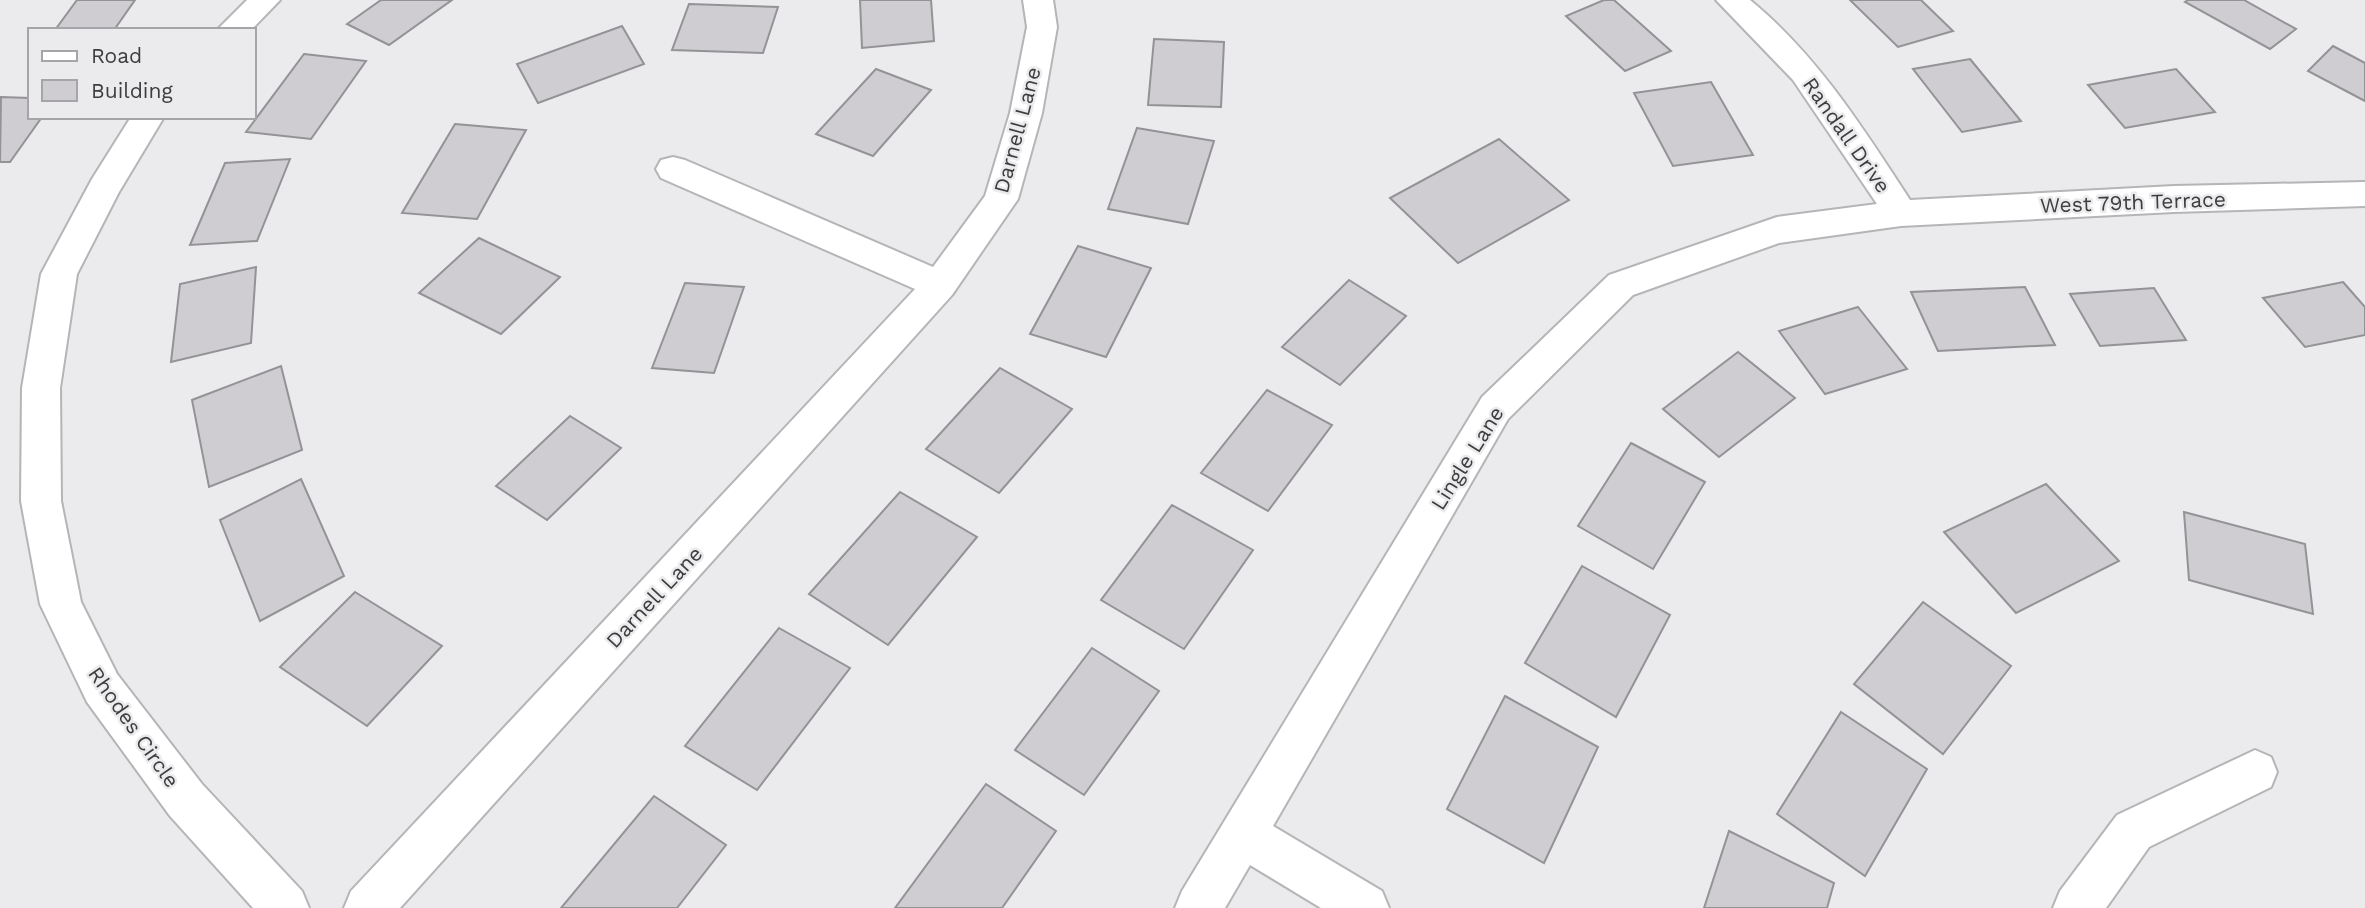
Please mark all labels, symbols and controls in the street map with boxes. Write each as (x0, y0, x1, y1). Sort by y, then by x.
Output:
legend (28, 28, 256, 119)
text: Road (91, 43, 142, 68)
street label: Darnell Lane (988, 64, 1046, 196)
street label: Randall Drive (1798, 72, 1896, 198)
text: Building (91, 78, 173, 103)
street label: West 79th Terrace (2040, 186, 2226, 218)
street label: Lingle Lane (1425, 402, 1509, 514)
street label: Darnell Lane (601, 541, 707, 653)
street label: Rhodes Circle (83, 662, 185, 792)

